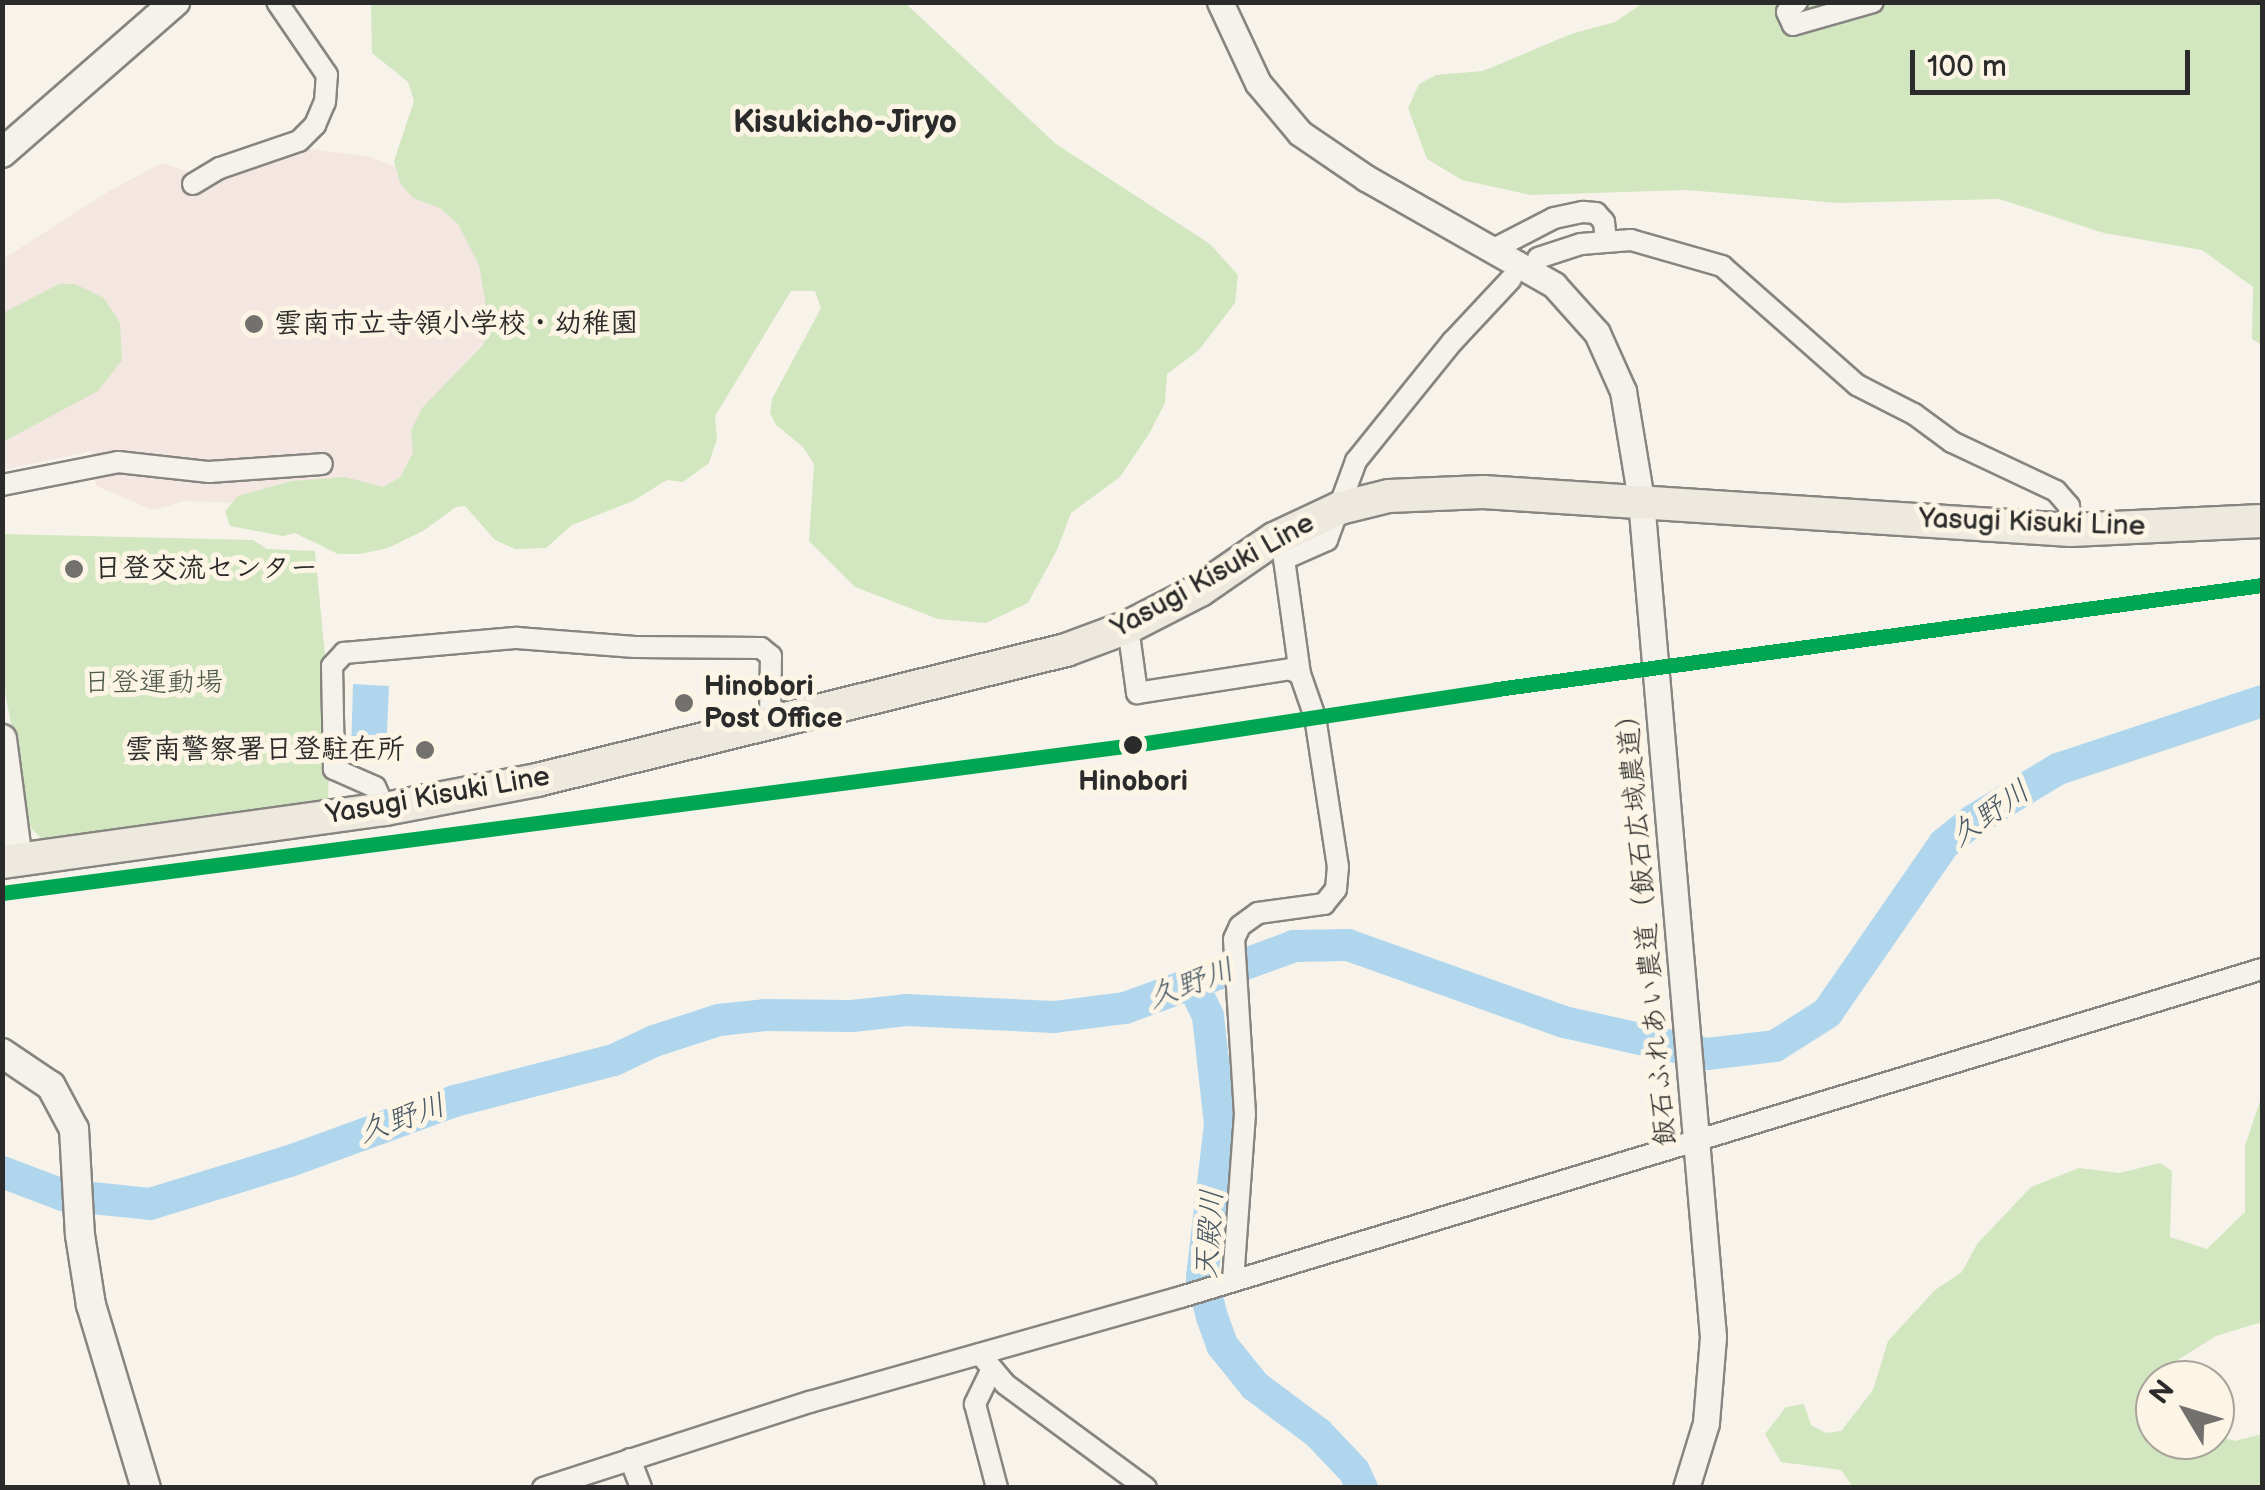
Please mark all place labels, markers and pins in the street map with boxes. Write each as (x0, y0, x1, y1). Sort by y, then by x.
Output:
place label: 雲南市立寺領小学校・幼稚園 (274, 307, 638, 341)
marker: 雲南市立寺領小学校・幼稚園 (243, 313, 265, 335)
place label: 日登交流センター (94, 552, 318, 586)
marker: 日登交流センター (63, 558, 85, 580)
place label: Hinobori Post Office (704, 670, 843, 736)
marker: Hinobori Post Office (673, 692, 695, 714)
marker: Hinobori (1117, 729, 1149, 761)
place label: 雲南警察署日登駐在所 (125, 733, 405, 767)
marker: 雲南警察署日登駐在所 (414, 739, 436, 761)
place label: Hinobori (1078, 765, 1188, 799)

